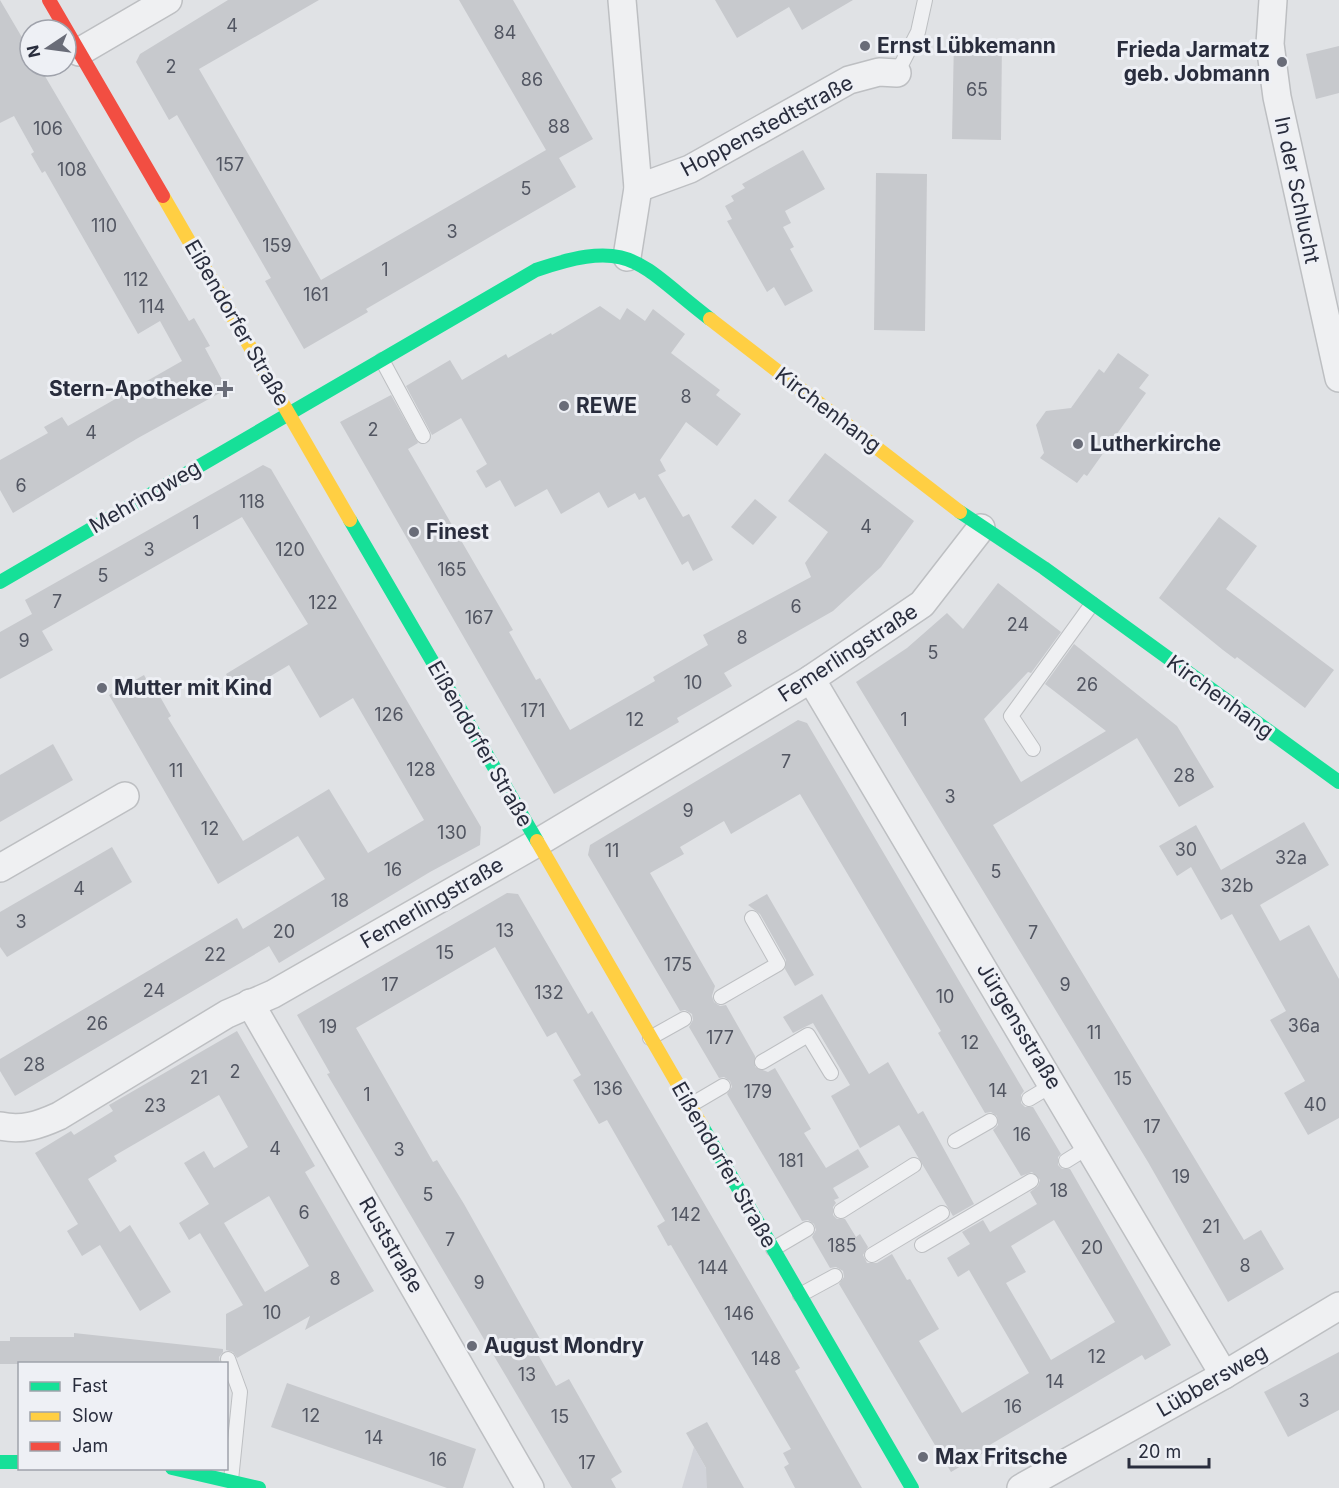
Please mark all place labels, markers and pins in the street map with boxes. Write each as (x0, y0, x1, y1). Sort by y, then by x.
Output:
place label: Ernst Lübkemann (877, 33, 1056, 58)
place label: Frieda Jarmatz geb. Jobmann (1117, 37, 1270, 86)
marker: Ernst Lübkemann (858, 39, 872, 53)
marker: Frieda Jarmatz geb. Jobmann (1275, 55, 1289, 69)
place label: Stern-Apotheke (49, 376, 213, 401)
marker: Stern-Apotheke (218, 382, 232, 396)
place label: REWE (576, 393, 637, 418)
marker: REWE (557, 399, 571, 413)
place label: Lutherkirche (1090, 431, 1221, 456)
marker: Lutherkirche (1071, 437, 1085, 451)
place label: Finest (426, 519, 489, 544)
marker: Finest (407, 525, 421, 539)
place label: Mutter mit Kind (114, 675, 272, 700)
marker: Mutter mit Kind (95, 681, 109, 695)
place label: August Mondry (484, 1333, 644, 1358)
marker: August Mondry (465, 1339, 479, 1353)
place label: Max Fritsche (935, 1444, 1067, 1469)
marker: Max Fritsche (916, 1450, 930, 1464)

